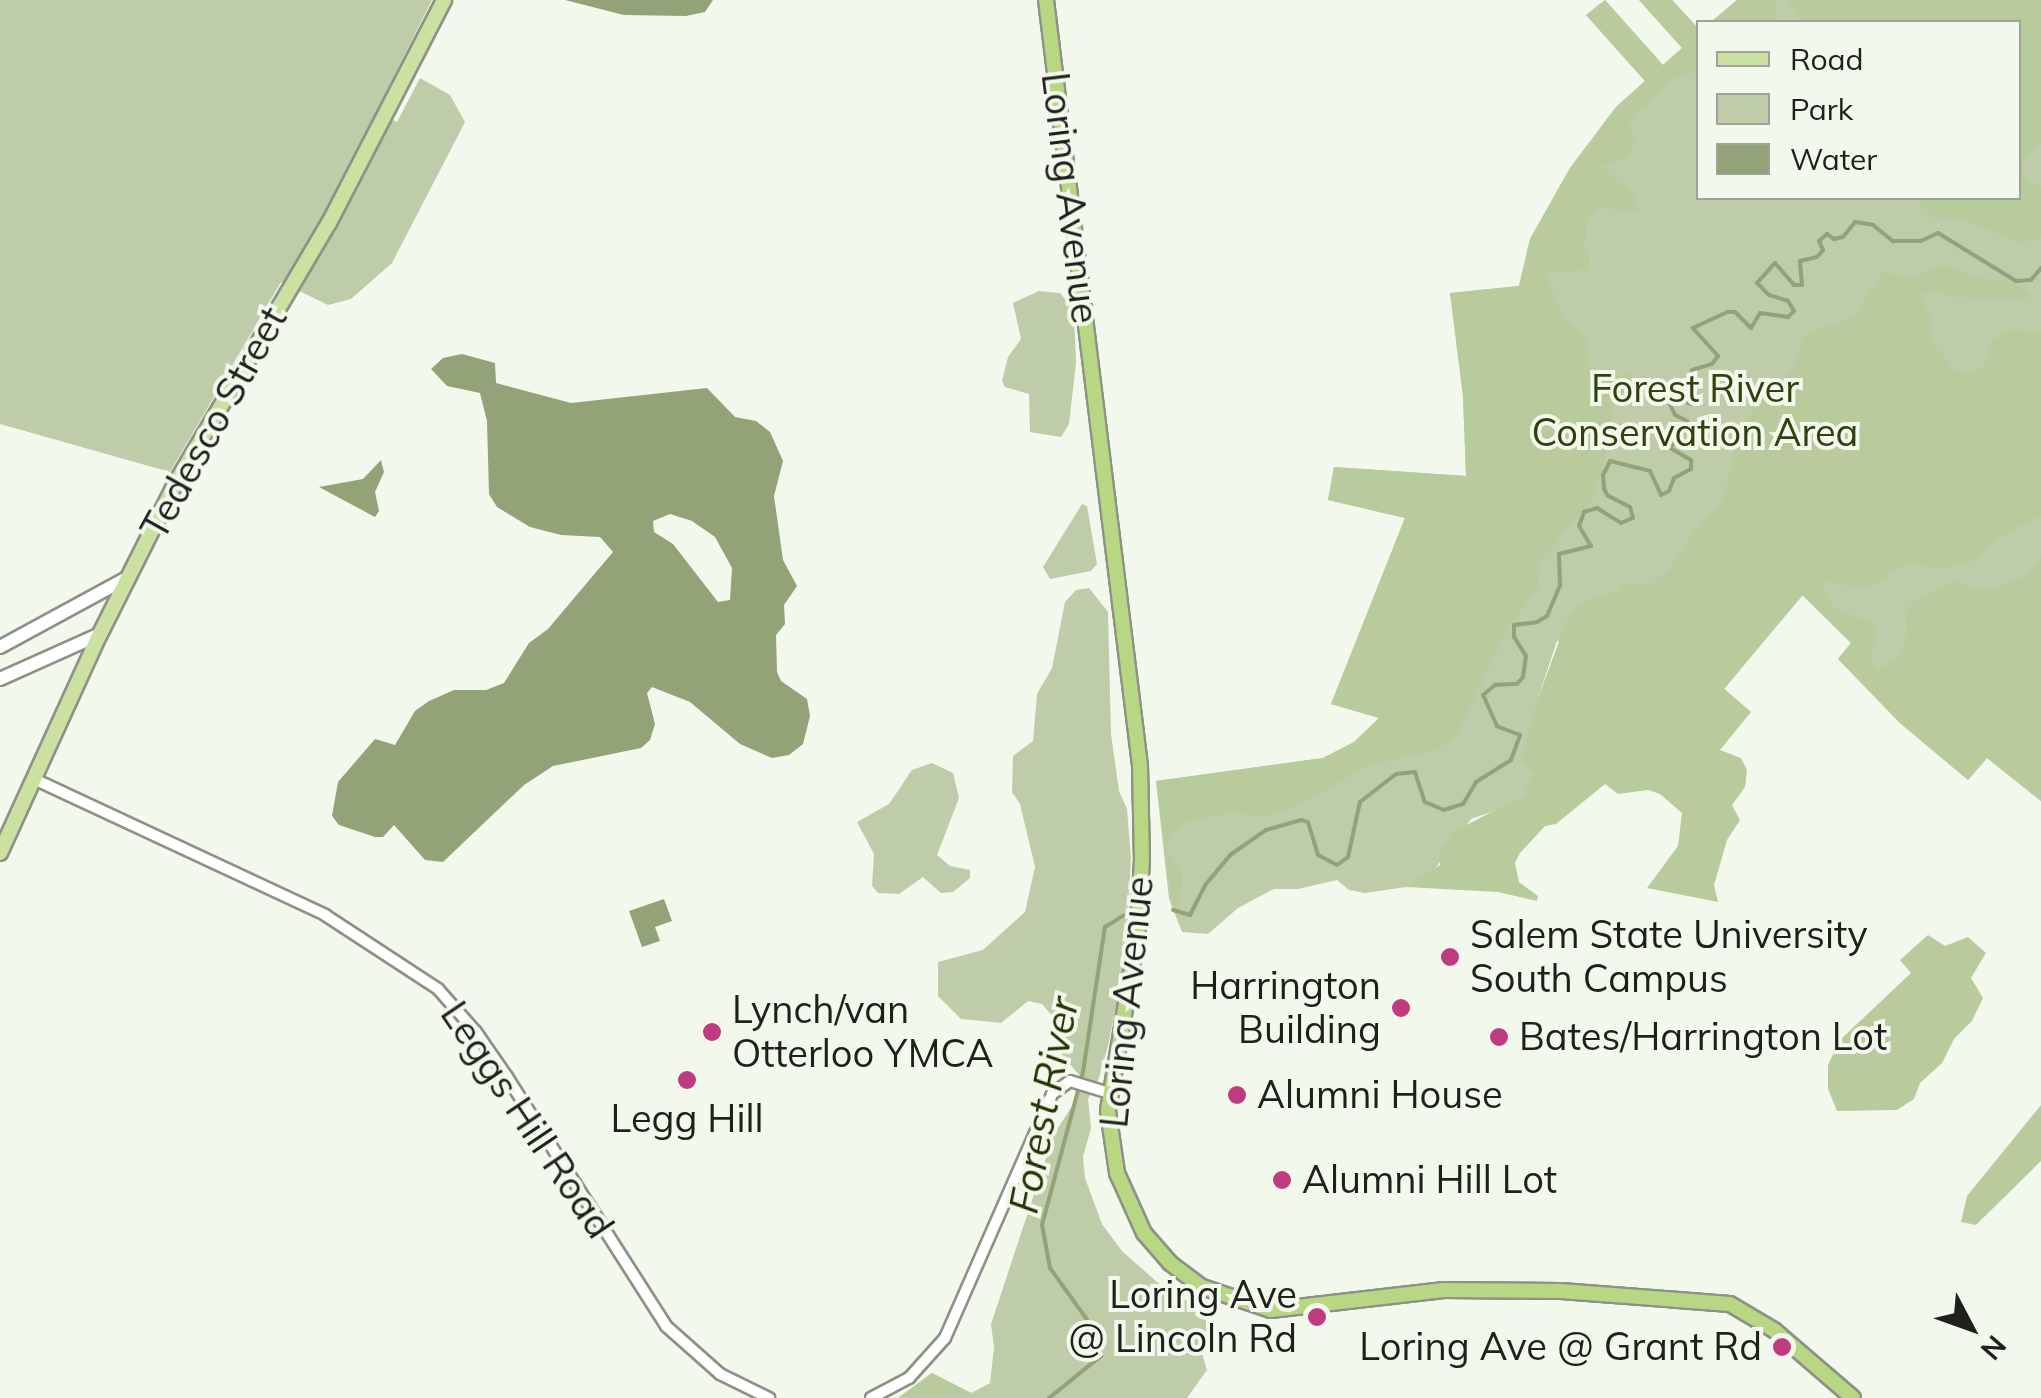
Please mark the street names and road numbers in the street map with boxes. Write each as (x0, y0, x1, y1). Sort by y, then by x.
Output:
street label: Loring Avenue (1032, 70, 1108, 326)
street label: Tedesco Street (131, 299, 297, 547)
street label: Loring Avenue (1091, 874, 1163, 1130)
street label: Leggs Hill Road (431, 993, 623, 1247)

